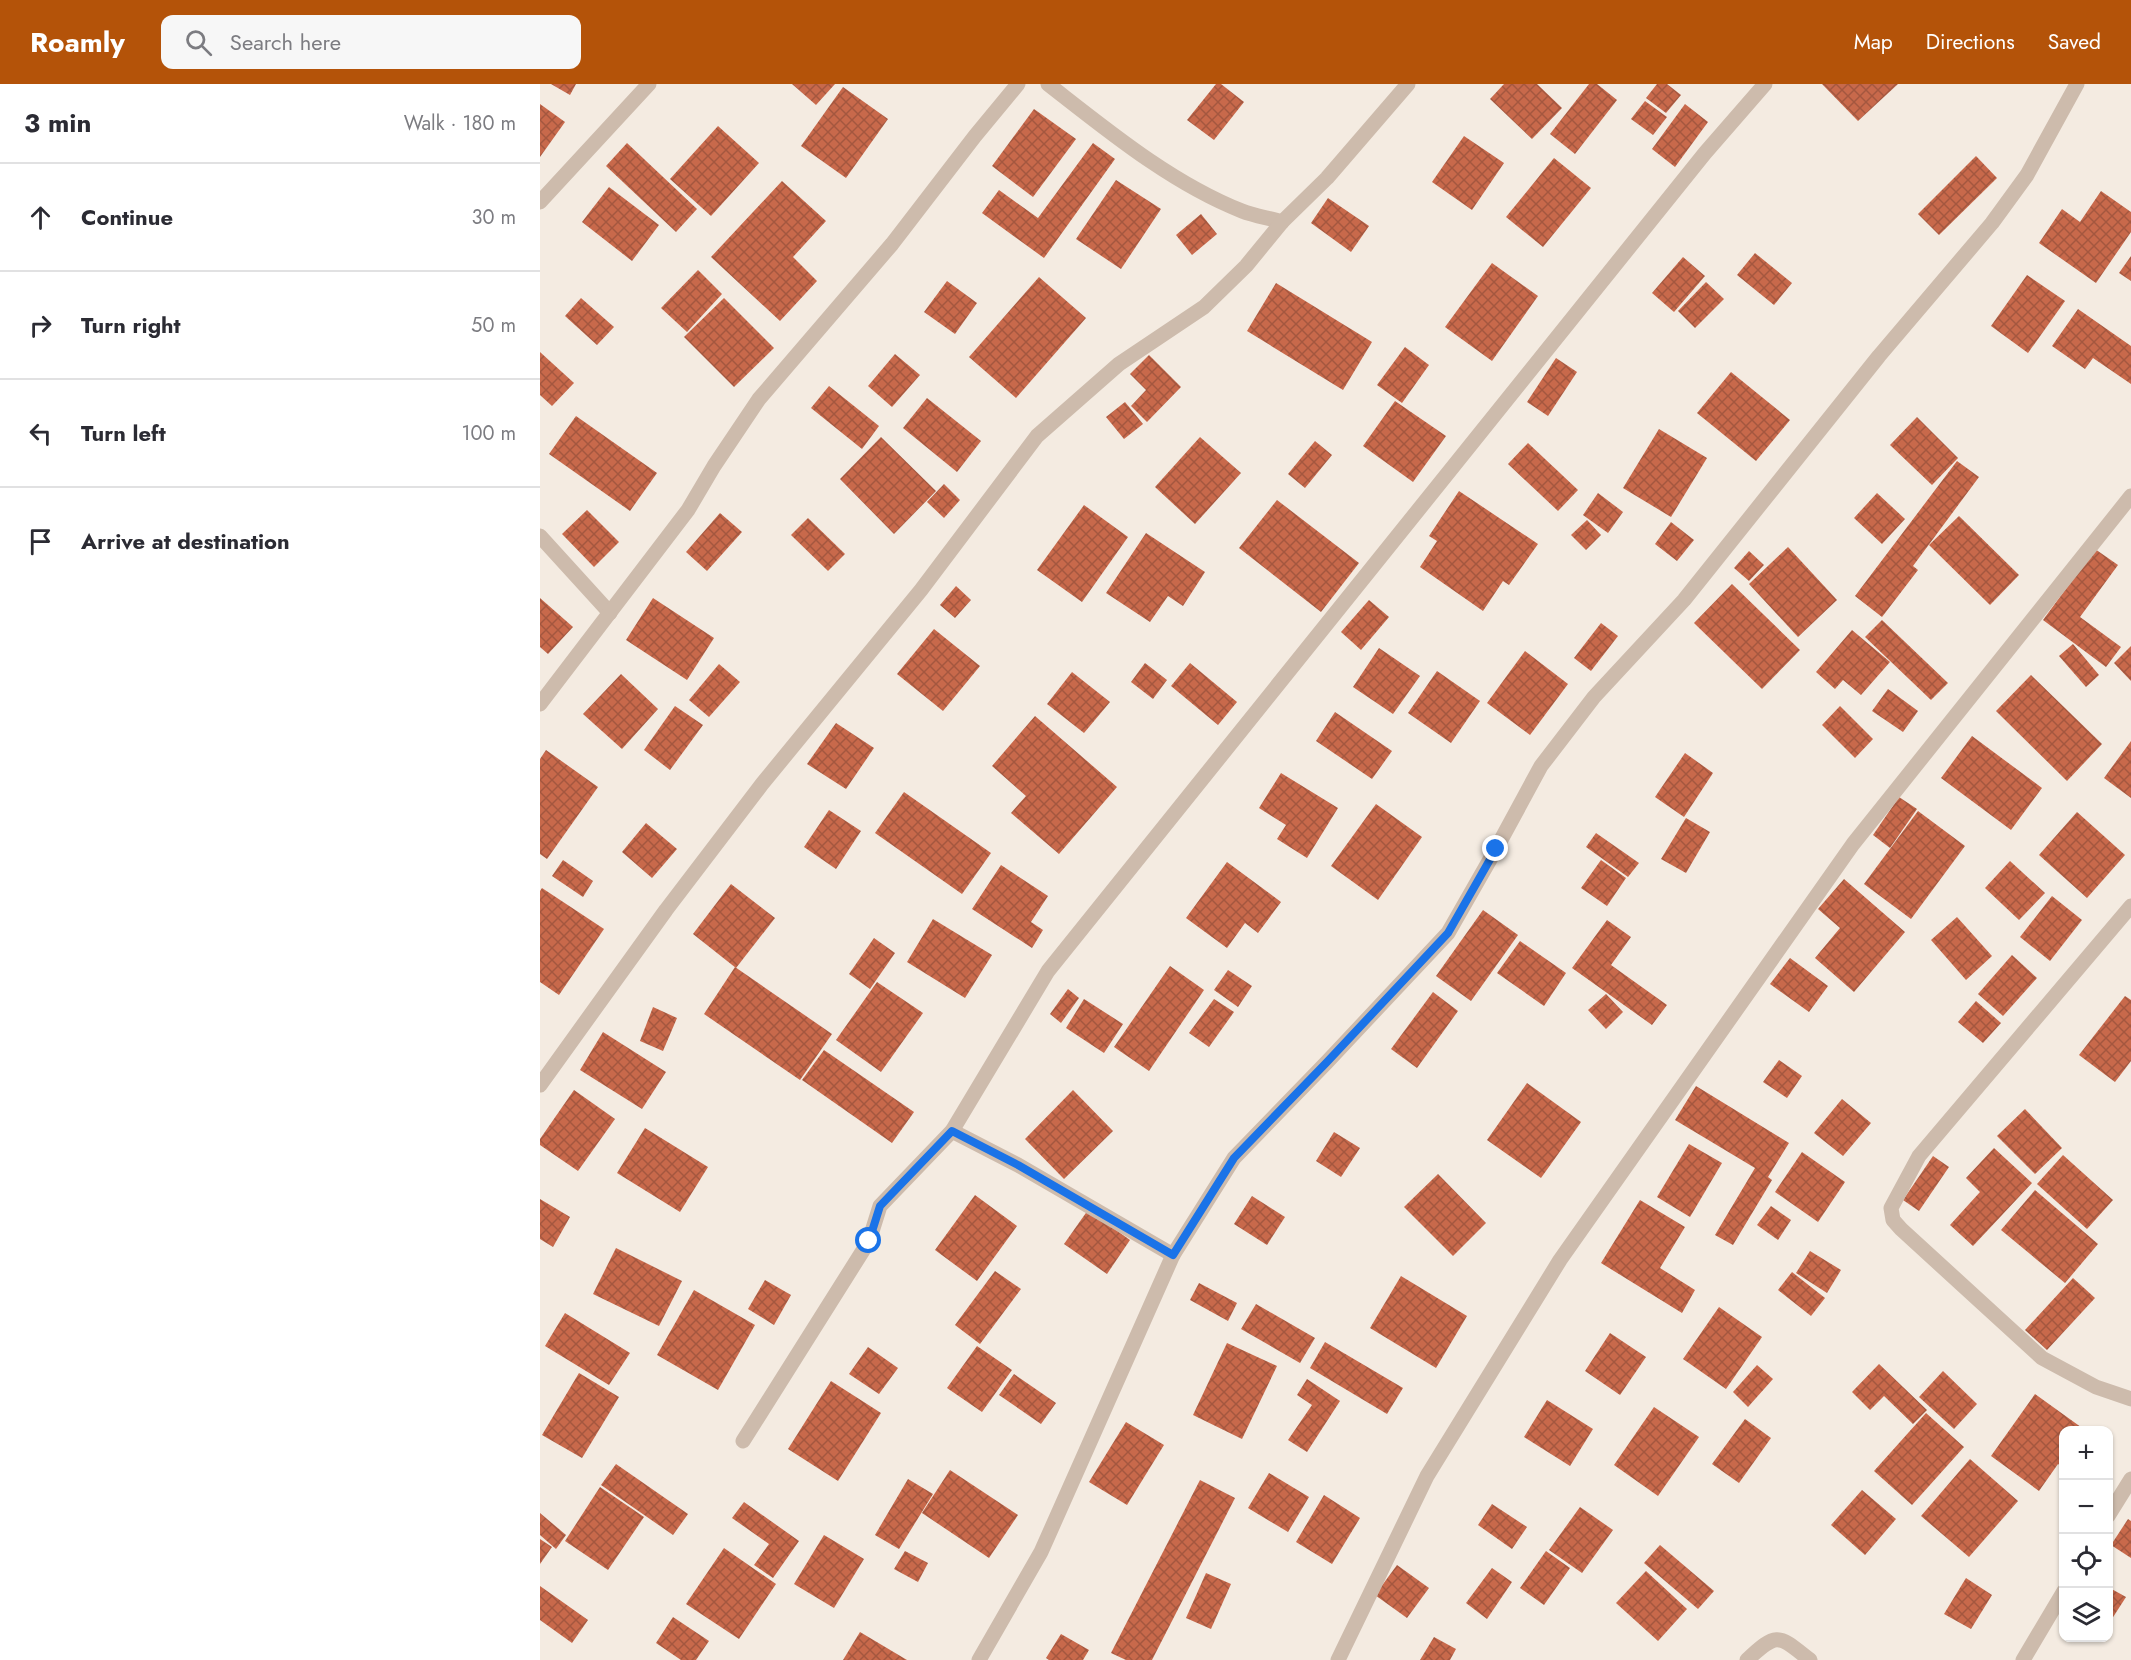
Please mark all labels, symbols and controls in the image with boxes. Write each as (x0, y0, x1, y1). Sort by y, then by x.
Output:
search box (161, 15, 581, 69)
text: Roamly (30, 22, 125, 63)
icon: search (182, 26, 215, 59)
text: Search here (230, 26, 341, 58)
text: Map (1854, 27, 1893, 57)
text: Directions (1926, 27, 2015, 57)
text: Saved (2048, 27, 2101, 57)
text: 3 min (24, 104, 91, 142)
text: Walk · 180 m (404, 109, 516, 138)
icon: ahead (24, 201, 57, 234)
text: Continue (81, 201, 173, 233)
text: 30 m (471, 203, 516, 232)
icon: right (24, 309, 57, 342)
text: Turn right (81, 309, 181, 341)
text: 50 m (471, 311, 516, 340)
icon: left (24, 417, 57, 450)
text: Turn left (81, 417, 166, 449)
text: 100 m (461, 419, 516, 448)
icon: arrive (24, 525, 57, 558)
text: Arrive at destination (81, 525, 290, 557)
route end (1482, 835, 1508, 861)
route start (855, 1227, 881, 1253)
map controls (2059, 1426, 2113, 1642)
button: + (2059, 1426, 2113, 1480)
button: − (2059, 1480, 2113, 1534)
button: locate (2059, 1534, 2113, 1588)
button: layers (2059, 1588, 2113, 1642)

